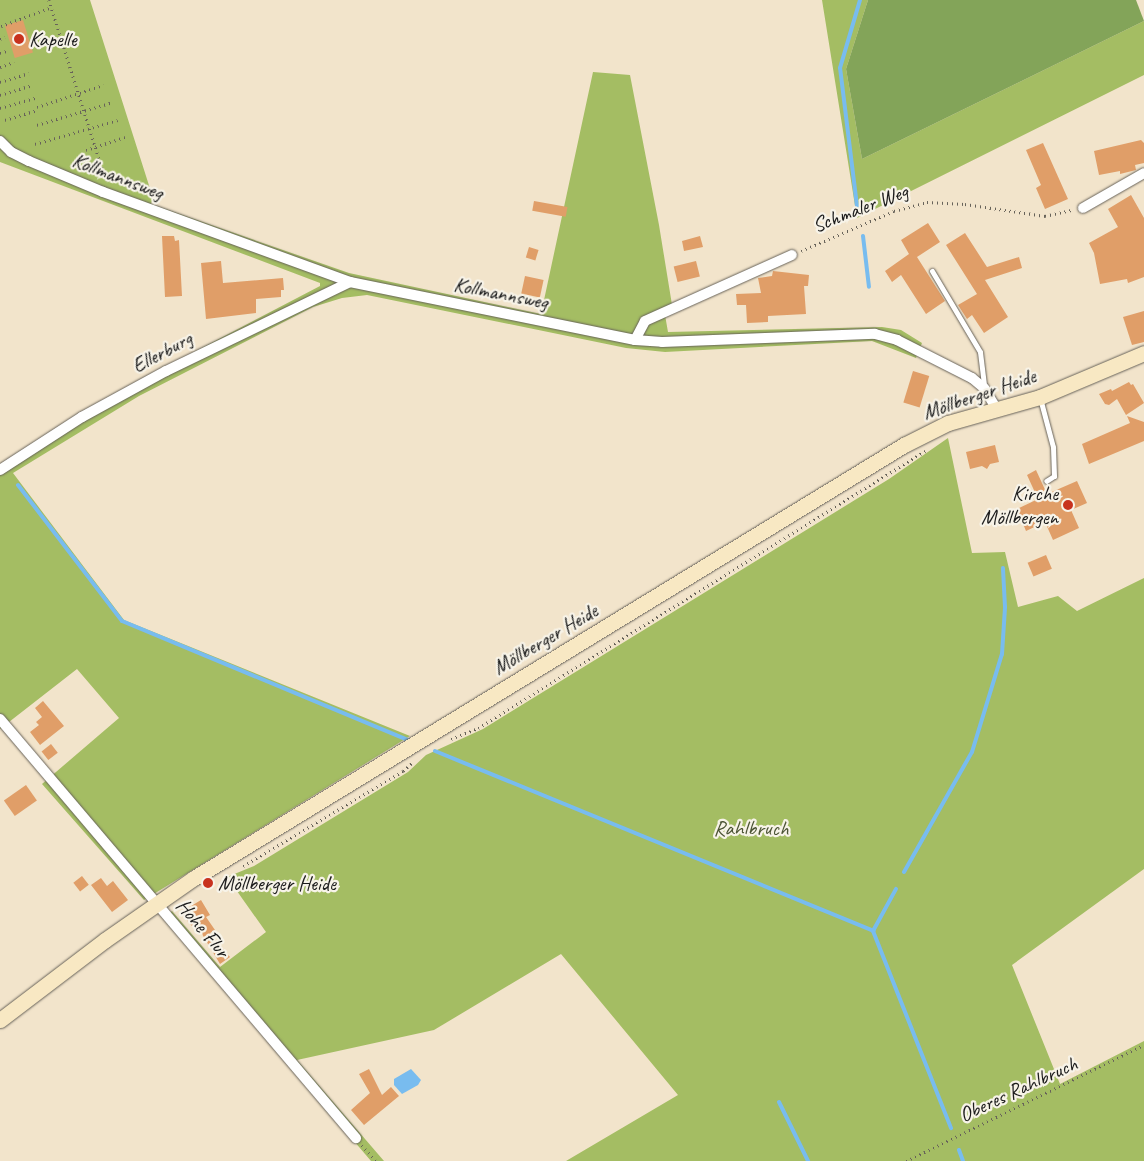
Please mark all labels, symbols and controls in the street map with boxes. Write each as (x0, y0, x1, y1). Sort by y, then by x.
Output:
place label: Kapelle (29, 26, 76, 52)
marker: Kapelle (13, 33, 25, 45)
street label: Kollmannsweg (69, 147, 167, 205)
street label: Schmaler Weg (809, 178, 911, 238)
street label: Kollmannsweg (452, 272, 550, 314)
street label: Ellerburg (128, 326, 196, 378)
street label: Möllberger Heide (919, 363, 1039, 425)
place label: Kirche Möllbergen (981, 480, 1058, 530)
marker: Kirche Möllbergen (1062, 499, 1074, 511)
street label: Möllberger Heide (488, 598, 602, 680)
park label: Rahlbruch (714, 815, 788, 841)
place label: Möllberger Heide (218, 870, 336, 896)
marker: Möllberger Heide (202, 877, 214, 889)
street label: Hohe Flur (171, 893, 235, 963)
street label: Oberes Rahlbruch (955, 1051, 1081, 1127)

